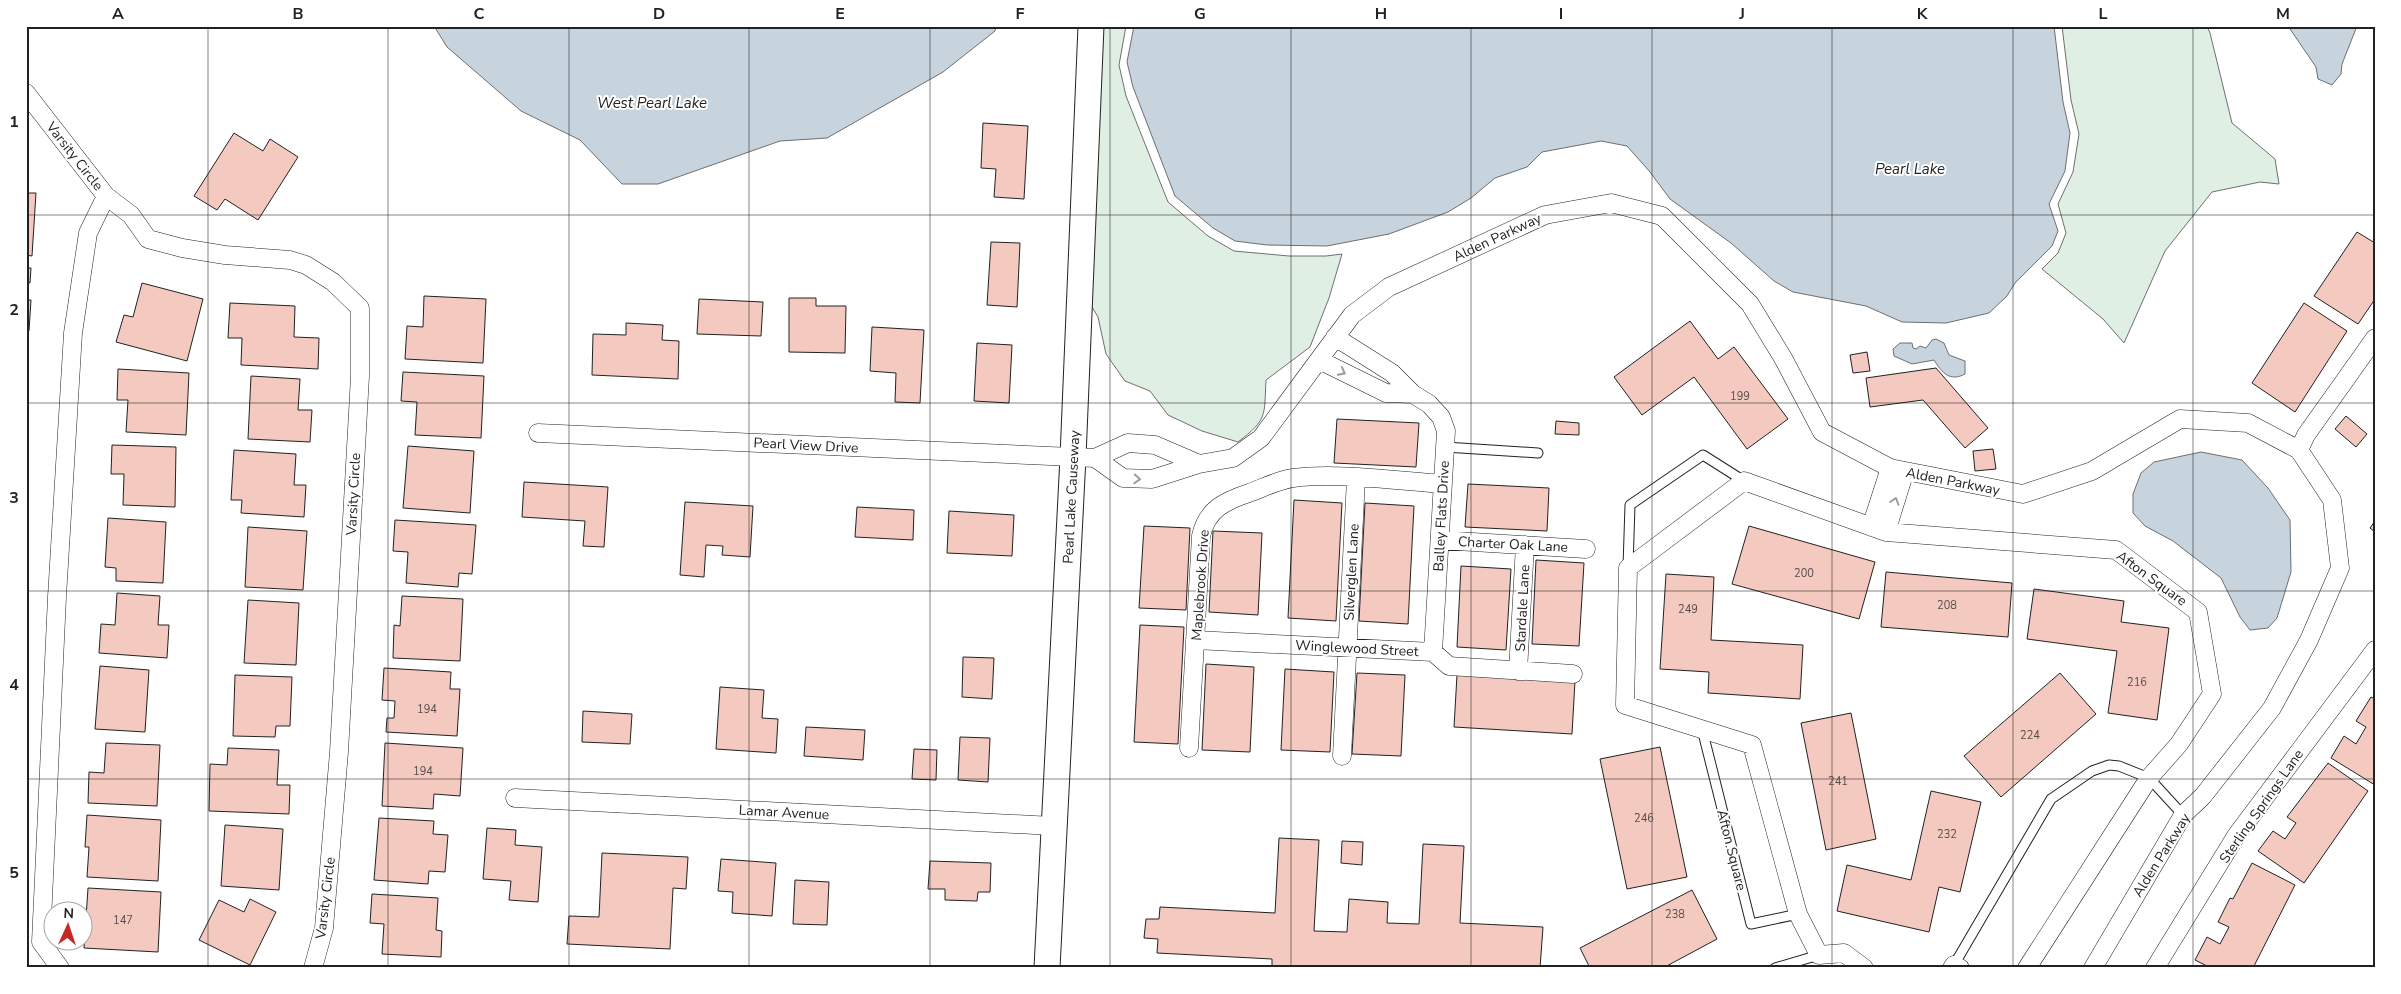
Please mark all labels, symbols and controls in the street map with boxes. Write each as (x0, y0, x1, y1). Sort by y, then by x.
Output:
text: A (112, 3, 124, 25)
text: B (292, 3, 304, 25)
text: C (474, 3, 485, 25)
text: D (653, 3, 665, 25)
text: E (835, 3, 845, 25)
text: F (1016, 3, 1025, 25)
text: G (1194, 3, 1206, 25)
text: H (1375, 3, 1387, 25)
text: I (1559, 3, 1563, 25)
text: J (1738, 3, 1745, 25)
text: K (1917, 3, 1929, 25)
text: L (2099, 3, 2108, 25)
text: M (2276, 3, 2290, 25)
water label: West Pearl Lake (597, 93, 707, 113)
text: 1 (9, 111, 19, 133)
street label: Varsity Circle (41, 117, 108, 195)
water label: Pearl Lake (1875, 159, 1945, 179)
street label: Alden Parkway (1450, 208, 1545, 266)
text: 2 (9, 299, 19, 321)
one-way arrow (1337, 366, 1346, 376)
house number: 199 (1730, 389, 1750, 404)
street label: Pearl Lake Causeway (1059, 429, 1085, 564)
street label: Pearl View Drive (753, 433, 859, 458)
street label: Varsity Circle (342, 452, 365, 537)
street label: Balley Flats Drive (1429, 460, 1454, 572)
street label: Alden Parkway (1904, 463, 2002, 500)
one-way arrow (1134, 473, 1142, 484)
text: 3 (9, 487, 19, 509)
one-way arrow (1889, 498, 1899, 506)
street label: Silverglen Lane (1339, 523, 1364, 621)
street label: Maplebrook Drive (1187, 529, 1214, 641)
street label: Charter Oak Lane (1457, 532, 1569, 557)
street label: Afton Square (2113, 546, 2191, 610)
street label: Stardale Lane (1511, 564, 1534, 652)
house number: 200 (1794, 566, 1814, 581)
house number: 208 (1937, 598, 1957, 613)
house number: 249 (1678, 602, 1698, 617)
street label: Winglewood Street (1295, 636, 1419, 661)
text: 4 (9, 674, 19, 696)
house number: 216 (2127, 675, 2147, 690)
house number: 194 (417, 702, 437, 717)
house number: 224 (2020, 728, 2040, 743)
street label: Sterling Springs Lane (2215, 746, 2308, 867)
house number: 194 (413, 764, 433, 779)
house number: 241 (1828, 774, 1848, 789)
street label: Lamar Avenue (738, 801, 830, 824)
street label: Afton Square (1712, 808, 1751, 893)
street label: Alden Parkway (2128, 809, 2195, 901)
house number: 246 (1634, 811, 1654, 826)
house number: 232 (1937, 827, 1957, 842)
street label: Varsity Circle (311, 856, 340, 941)
text: 5 (9, 862, 19, 884)
north arrow (42, 902, 92, 952)
text: N (63, 904, 74, 923)
house number: 238 (1665, 907, 1685, 922)
house number: 147 (113, 913, 133, 928)

